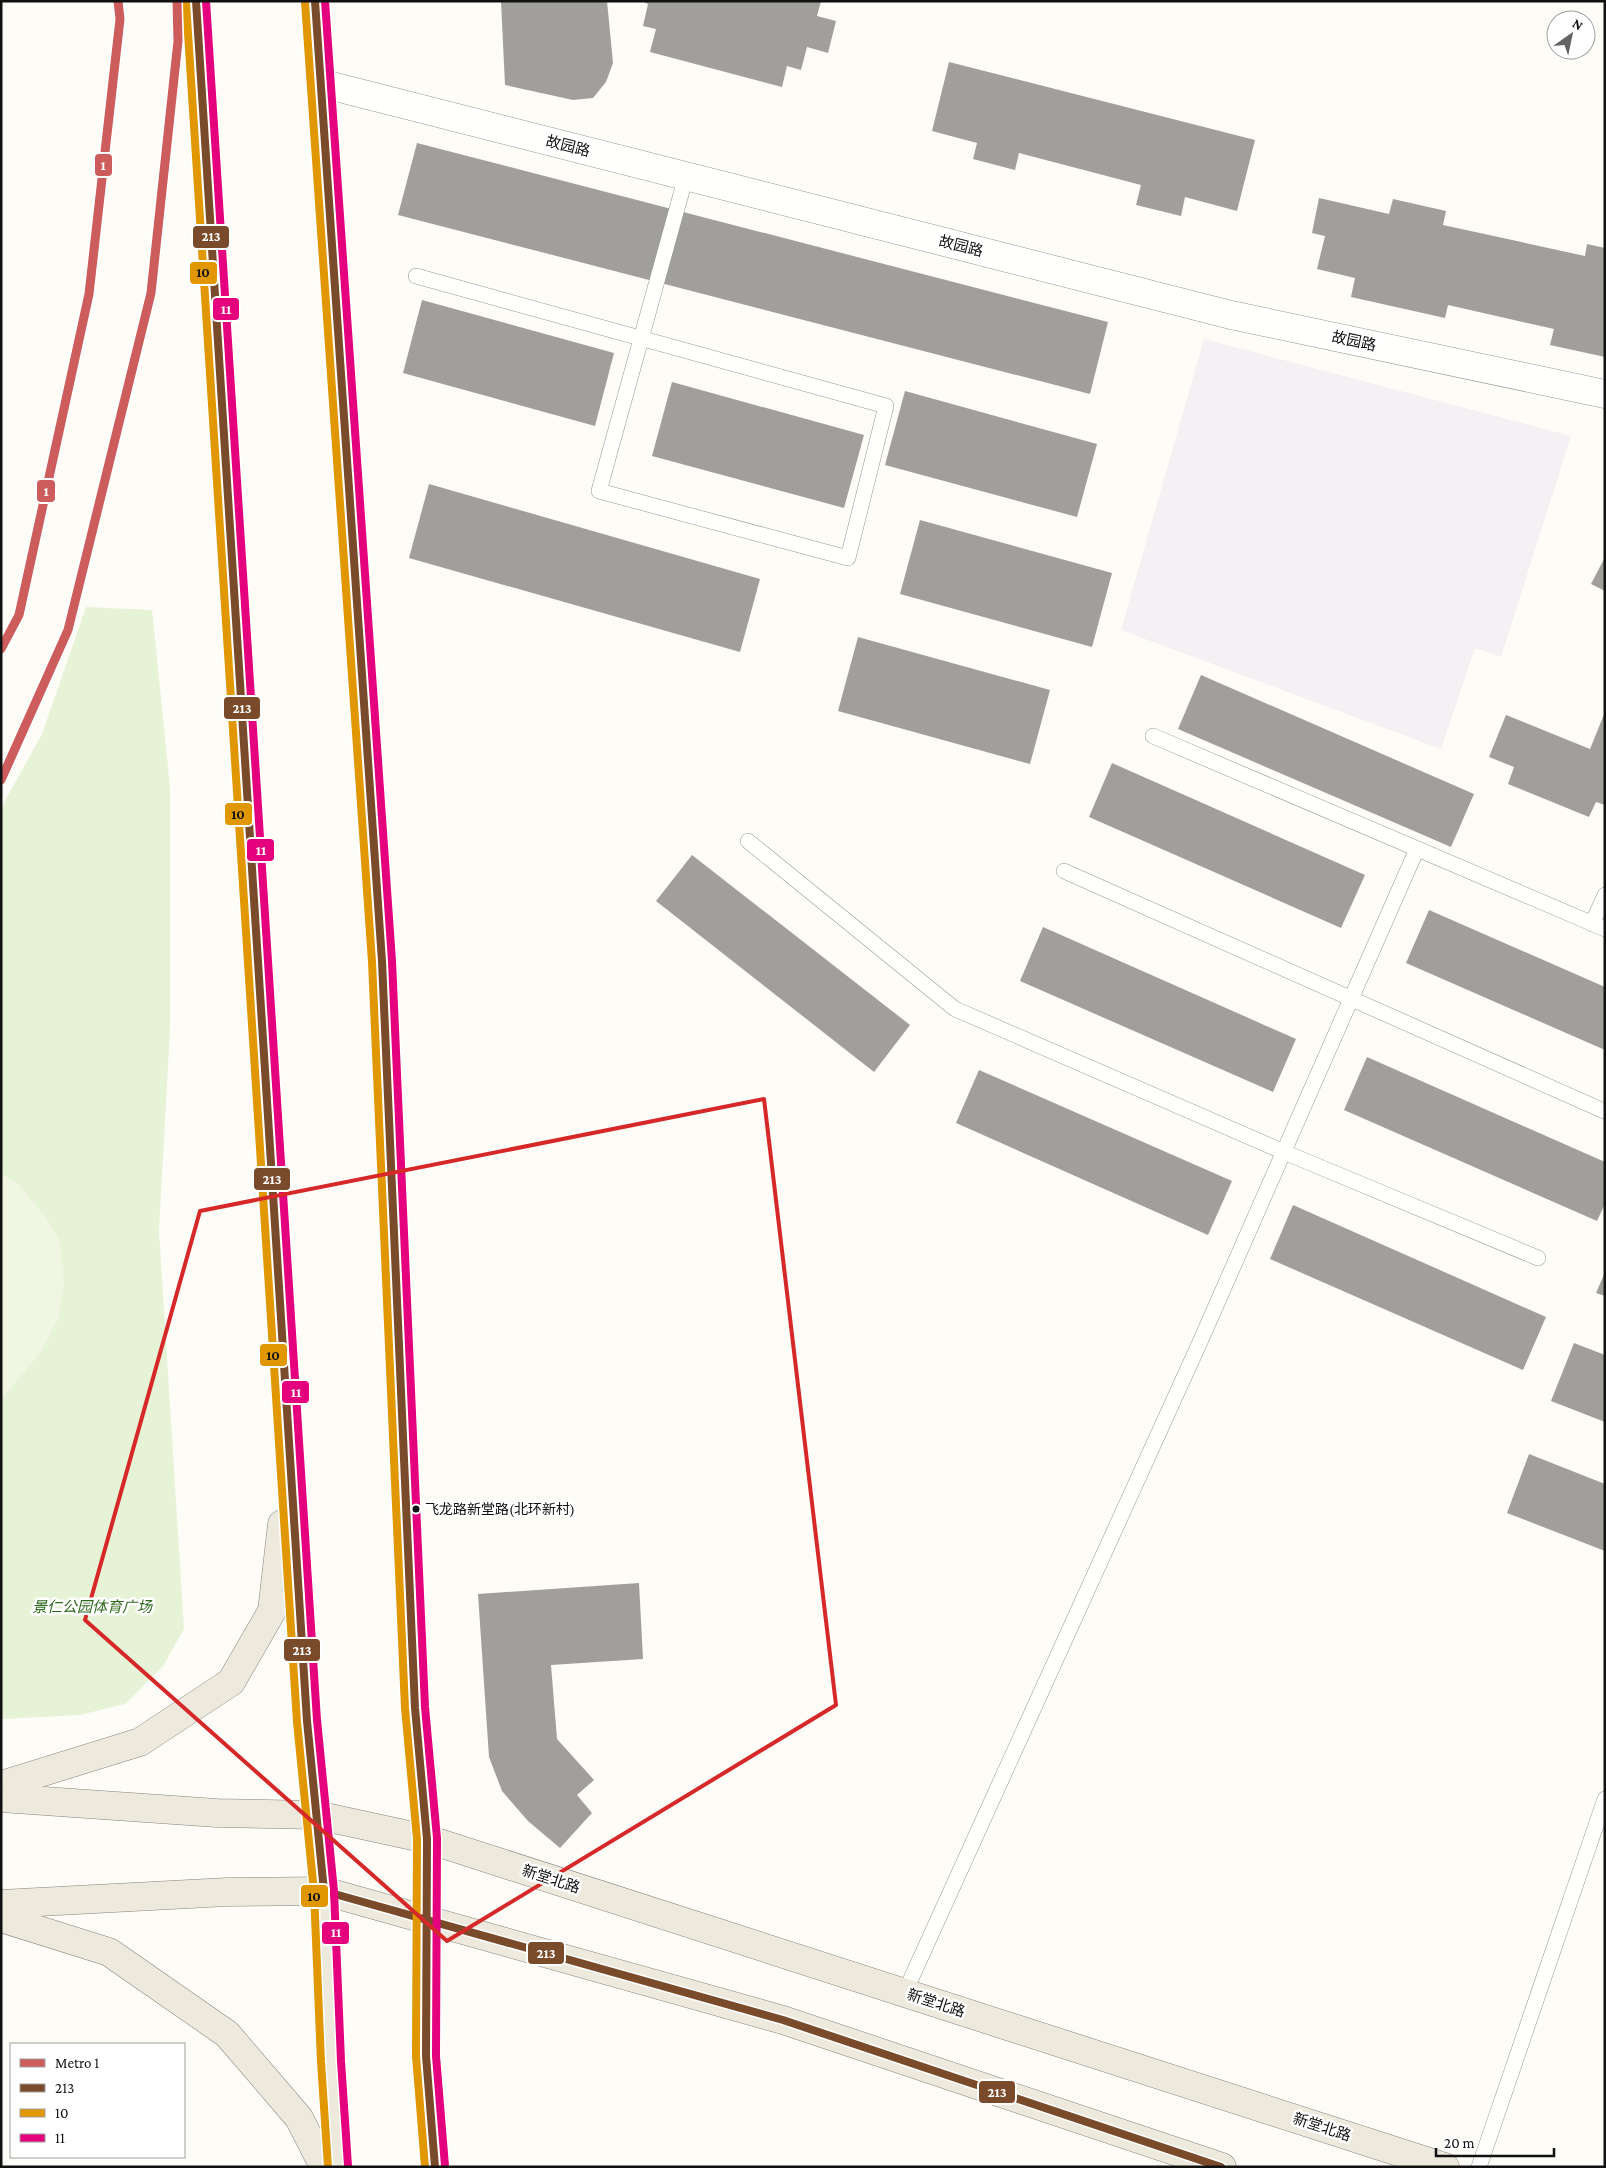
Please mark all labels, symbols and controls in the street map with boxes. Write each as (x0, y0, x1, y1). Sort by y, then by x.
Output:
north arrow (1546, 10, 1596, 60)
text: N (1570, 15, 1587, 34)
street label: 故园路 (544, 133, 592, 159)
line badge: 1 (94, 153, 113, 177)
text: 1 (100, 157, 106, 173)
line badge: 213 (192, 225, 230, 249)
text: 213 (201, 228, 221, 244)
street label: 故园路 (937, 233, 985, 259)
line badge: 10 (189, 261, 218, 285)
text: 10 (196, 264, 210, 280)
line badge: 11 (212, 297, 240, 321)
text: 11 (221, 301, 231, 317)
street label: 故园路 (1330, 328, 1378, 354)
line badge: 1 (36, 479, 56, 503)
text: 1 (43, 483, 49, 499)
line badge: 213 (223, 696, 261, 720)
text: 213 (232, 700, 252, 716)
line badge: 10 (224, 802, 253, 826)
text: 10 (231, 806, 245, 822)
line badge: 11 (246, 838, 275, 862)
text: 11 (256, 842, 266, 858)
line badge: 213 (253, 1167, 291, 1191)
text: 213 (262, 1171, 282, 1187)
line badge: 10 (259, 1343, 288, 1367)
text: 10 (266, 1347, 280, 1363)
line badge: 11 (281, 1380, 310, 1404)
text: 11 (291, 1384, 301, 1400)
place label: 飞龙路新堂路(北环新村) (425, 1501, 575, 1518)
marker: 飞龙路新堂路(北环新村) (411, 1504, 421, 1514)
park label: 景仁公园体育广场 (32, 1599, 154, 1615)
line badge: 213 (283, 1638, 321, 1662)
text: 213 (292, 1642, 312, 1658)
street label: 新堂北路 (520, 1861, 582, 1896)
line badge: 10 (300, 1884, 329, 1908)
text: 10 (307, 1888, 321, 1904)
line badge: 11 (321, 1921, 350, 1945)
text: 11 (331, 1924, 341, 1940)
line badge: 213 (527, 1941, 565, 1965)
text: 213 (536, 1945, 556, 1961)
street label: 新堂北路 (905, 1985, 967, 2020)
legend (10, 2043, 185, 2158)
text: Metro 1 (55, 2055, 99, 2071)
text: 213 (55, 2080, 74, 2096)
line badge: 213 (978, 2080, 1016, 2104)
text: 213 (987, 2084, 1007, 2100)
text: 10 (55, 2105, 68, 2121)
street label: 新堂北路 (1291, 2109, 1353, 2144)
scale bar (1436, 2126, 1554, 2158)
text: 11 (55, 2130, 65, 2146)
text: 20 m (1444, 2135, 1475, 2151)

